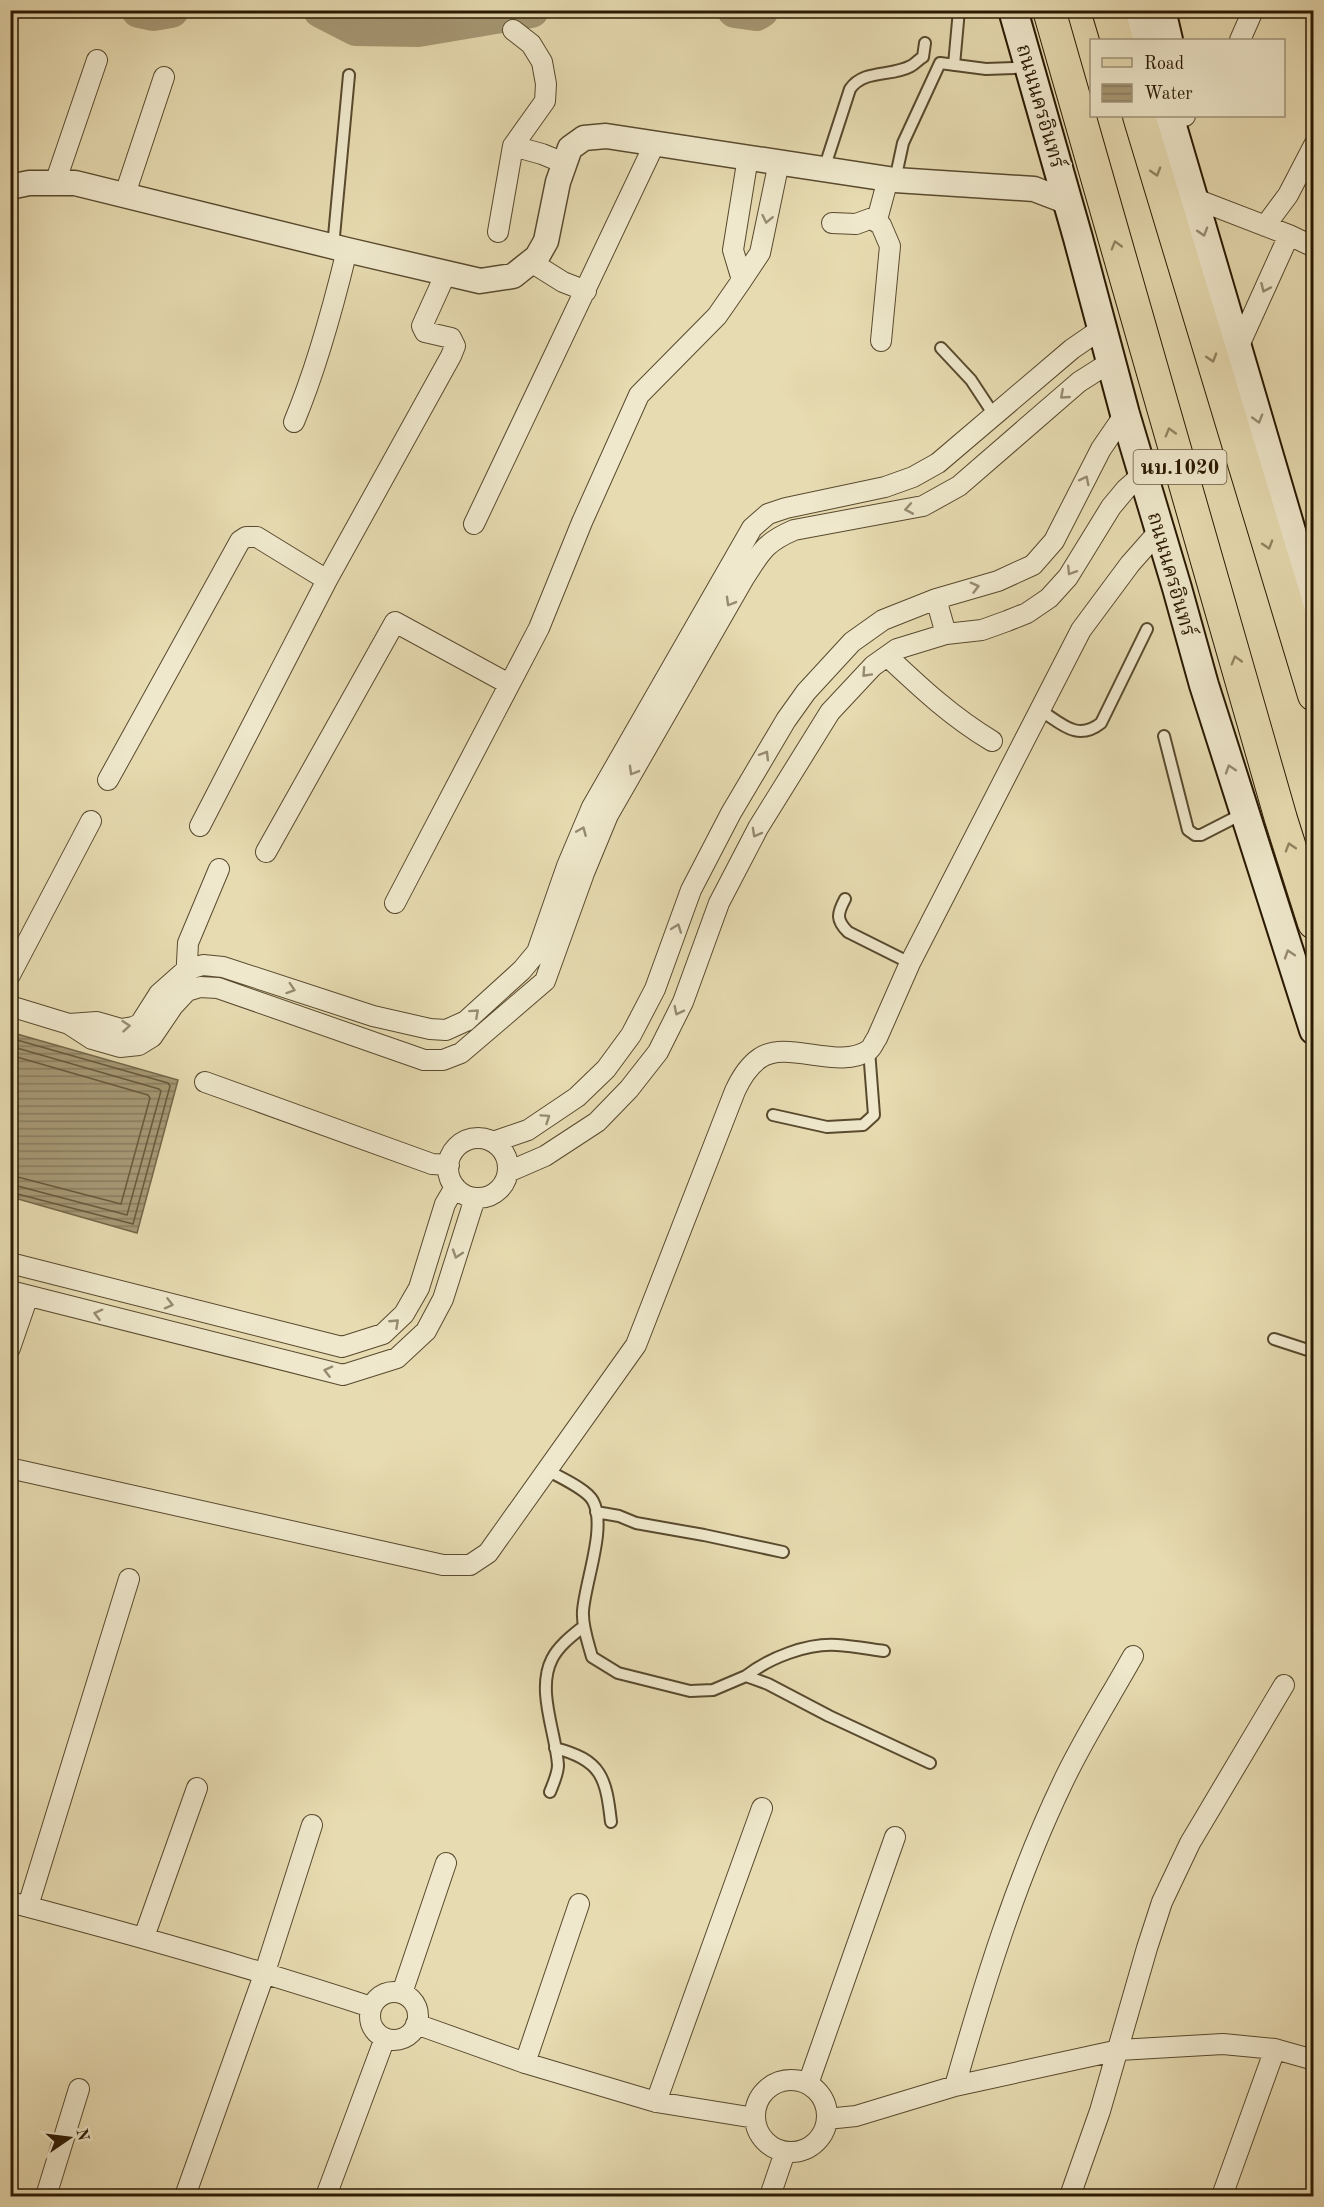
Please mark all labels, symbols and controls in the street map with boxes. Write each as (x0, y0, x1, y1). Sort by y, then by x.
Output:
legend (1090, 39, 1285, 117)
street label: ถนนนครอินทร์ (1012, 41, 1071, 172)
text: Road (1144, 55, 1184, 73)
text: Water (1144, 85, 1193, 103)
one-way arrow (1149, 166, 1161, 176)
one-way arrow (761, 214, 774, 224)
one-way arrow (1196, 226, 1208, 237)
one-way arrow (1111, 240, 1123, 250)
one-way arrow (1261, 282, 1273, 293)
one-way arrow (1205, 352, 1217, 363)
one-way arrow (1060, 388, 1071, 399)
one-way arrow (1251, 413, 1263, 424)
one-way arrow (1165, 427, 1177, 438)
road number: นบ.1020 (1134, 450, 1226, 484)
one-way arrow (1078, 476, 1089, 486)
one-way arrow (904, 502, 914, 515)
street label: ถนนนครอินทร์ (1143, 509, 1202, 640)
one-way arrow (1261, 539, 1273, 550)
one-way arrow (1067, 565, 1079, 575)
one-way arrow (970, 582, 980, 594)
one-way arrow (726, 596, 737, 606)
one-way arrow (1230, 655, 1243, 665)
one-way arrow (862, 666, 873, 677)
one-way arrow (758, 751, 770, 761)
one-way arrow (1225, 764, 1238, 775)
one-way arrow (629, 765, 640, 775)
one-way arrow (575, 826, 587, 837)
one-way arrow (752, 827, 763, 837)
one-way arrow (1285, 842, 1297, 853)
one-way arrow (669, 923, 682, 934)
one-way arrow (1284, 949, 1296, 960)
one-way arrow (285, 982, 296, 994)
one-way arrow (674, 1005, 685, 1016)
one-way arrow (468, 1009, 479, 1020)
one-way arrow (122, 1020, 131, 1033)
one-way arrow (539, 1114, 550, 1125)
one-way arrow (452, 1248, 465, 1259)
one-way arrow (164, 1297, 174, 1310)
one-way arrow (93, 1309, 103, 1322)
one-way arrow (387, 1320, 398, 1331)
one-way arrow (323, 1366, 333, 1379)
north arrow (39, 2108, 99, 2168)
text: N (72, 2127, 91, 2143)

